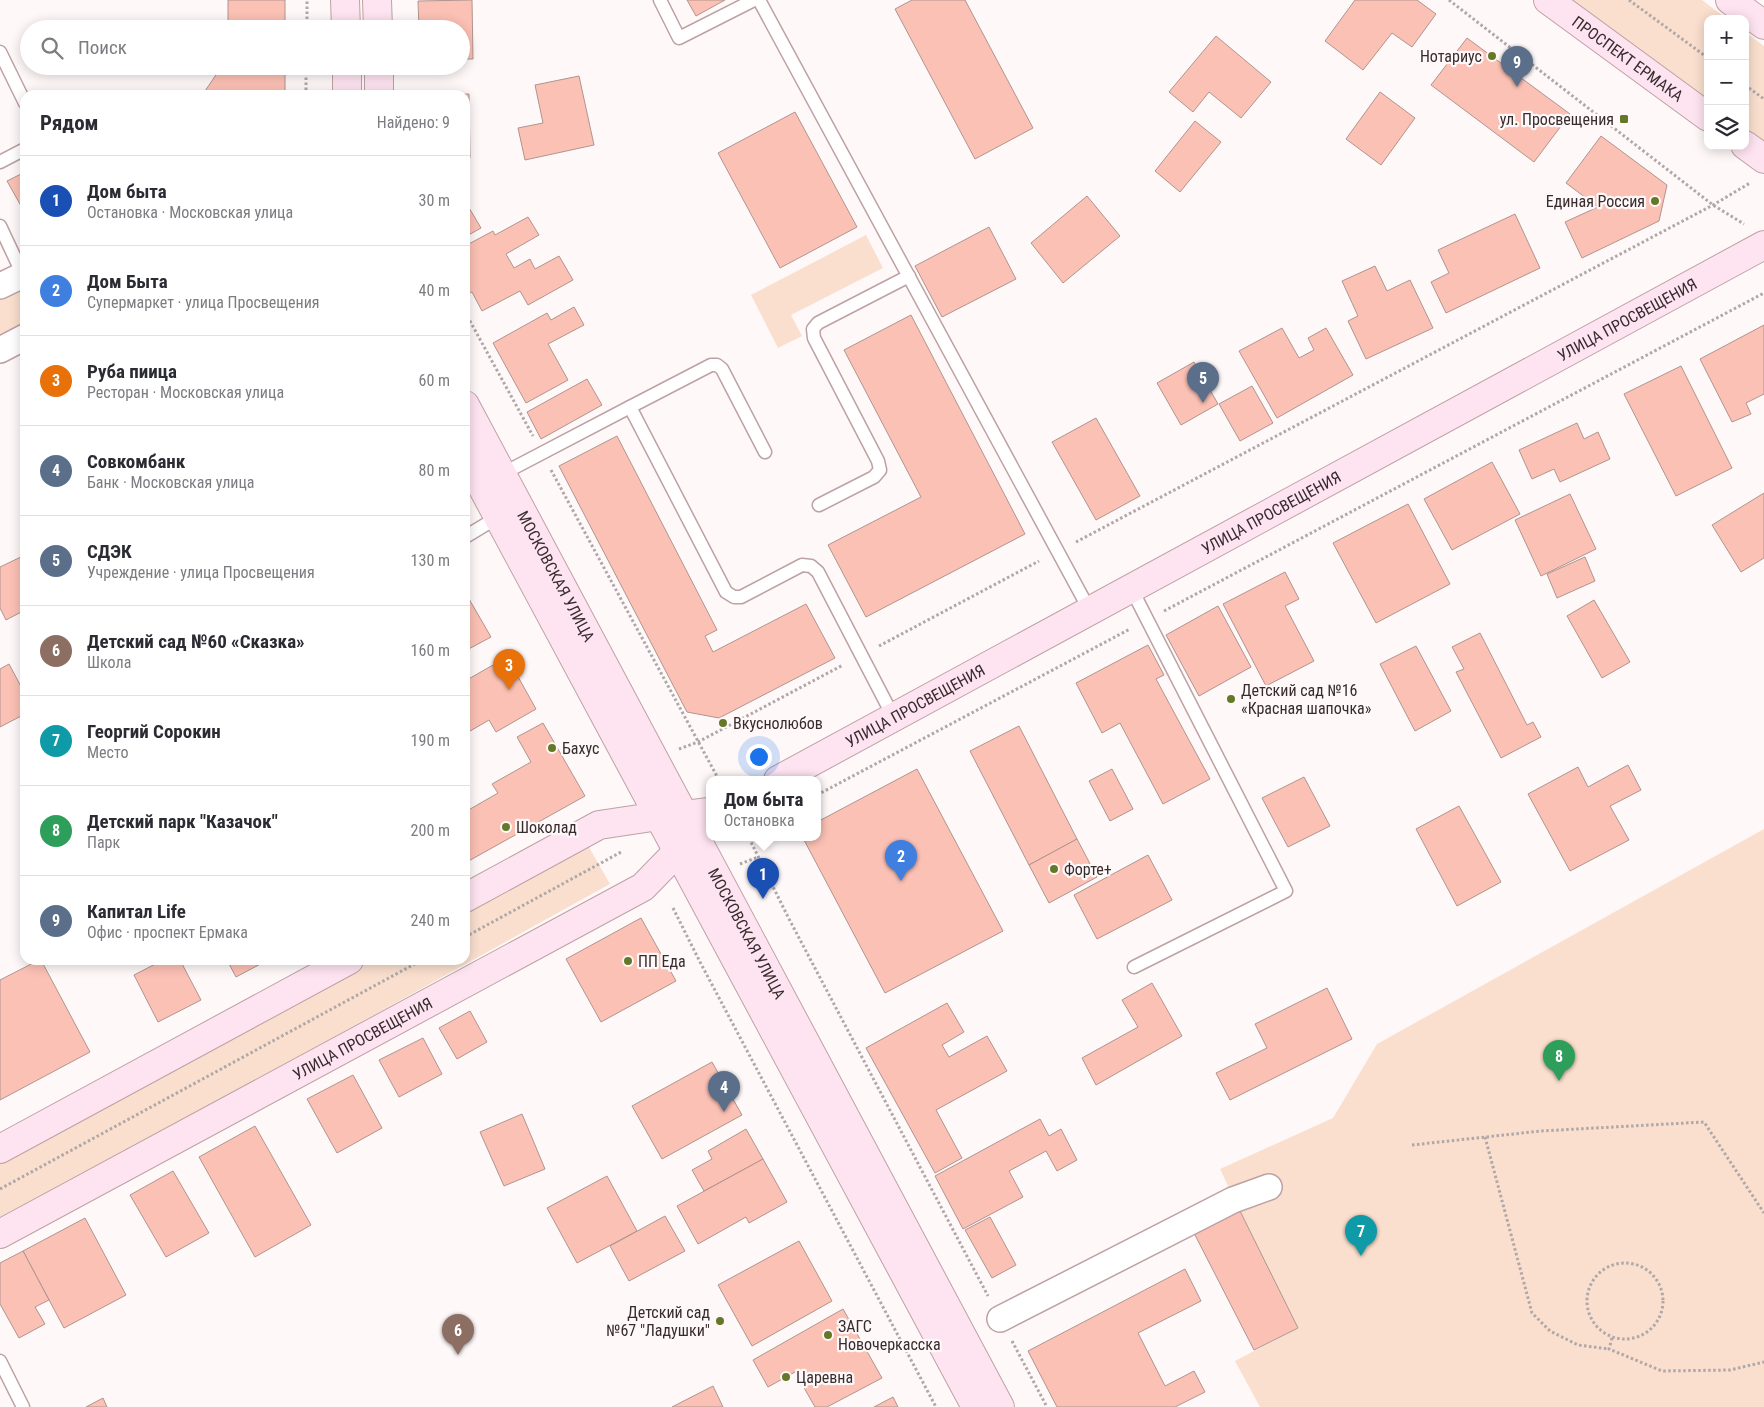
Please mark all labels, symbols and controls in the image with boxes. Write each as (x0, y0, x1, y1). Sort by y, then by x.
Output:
street label: ПРОСПЕКТ ЕРМАКА (1569, 12, 1687, 106)
map controls (1704, 15, 1749, 150)
button: + (1704, 15, 1749, 60)
search box (20, 20, 470, 75)
icon: search (38, 34, 66, 62)
text: Поиск (78, 36, 127, 59)
pin: 9 (1501, 46, 1533, 87)
place label: Нотариус (1420, 47, 1482, 66)
marker: Нотариус (1486, 50, 1498, 62)
button: − (1704, 60, 1749, 105)
button: layers (1704, 105, 1749, 150)
place label: ул. Просвещения (1500, 110, 1614, 129)
text: Рядом (40, 111, 99, 135)
text: Найдено: 9 (377, 113, 450, 132)
marker: ул. Просвещения (1618, 113, 1630, 125)
text: Дом быта (87, 180, 167, 203)
text: 1 (52, 191, 60, 210)
text: 30 m (418, 191, 450, 210)
place label: Единая Россия (1546, 192, 1645, 211)
marker: Единая Россия (1649, 195, 1661, 207)
text: Остановка · Московская улица (87, 203, 293, 222)
text: Дом Быта (87, 270, 168, 293)
street label: УЛИЦА ПРОСВЕЩЕНИЯ (1554, 274, 1700, 365)
text: 2 (52, 281, 60, 300)
text: 40 m (418, 281, 450, 300)
text: Супермаркет · улица Просвещения (87, 293, 320, 312)
text: Руба пиица (87, 360, 177, 383)
pin: 5 (1187, 362, 1219, 403)
text: 3 (52, 371, 60, 390)
text: 60 m (418, 371, 450, 390)
text: Ресторан · Московская улица (87, 383, 284, 402)
text: Совкомбанк (87, 450, 185, 473)
text: 4 (52, 461, 60, 480)
text: 80 m (418, 461, 450, 480)
street label: УЛИЦА ПРОСВЕЩЕНИЯ (1198, 467, 1344, 558)
text: Банк · Московская улица (87, 473, 255, 492)
street label: МОСКОВСКАЯ УЛИЦА (513, 508, 599, 645)
text: СДЭК (87, 540, 132, 563)
text: 5 (52, 551, 60, 570)
text: 130 m (411, 551, 450, 570)
text: Учреждение · улица Просвещения (87, 563, 315, 582)
text: Детский сад №60 «Сказка» (87, 630, 305, 653)
text: 6 (52, 641, 60, 660)
text: 160 m (411, 641, 450, 660)
pin: 3 (493, 649, 525, 690)
text: Школа (87, 653, 131, 672)
street label: УЛИЦА ПРОСВЕЩЕНИЯ (842, 661, 988, 752)
place label: Детский сад №16 «Красная шапочка» (1241, 681, 1372, 718)
marker: Детский сад №16 «Красная шапочка» (1225, 693, 1237, 705)
place label: Вкуснолюбов (733, 714, 823, 733)
marker: Вкуснолюбов (717, 717, 729, 729)
text: Георгий Сорокин (87, 720, 221, 743)
text: 7 (52, 731, 60, 750)
text: 190 m (411, 731, 450, 750)
place label: Бахус (562, 739, 599, 758)
marker: Бахус (546, 742, 558, 754)
text: Место (87, 743, 128, 762)
your location (746, 744, 772, 770)
popup (706, 776, 821, 841)
text: Дом быта (724, 788, 803, 811)
text: Детский парк "Казачок" (87, 810, 278, 833)
text: Остановка (724, 811, 795, 830)
place label: Шоколад (516, 818, 577, 837)
text: 8 (52, 821, 60, 840)
text: 200 m (411, 821, 450, 840)
marker: Шоколад (500, 821, 512, 833)
text: Парк (87, 833, 120, 852)
pin: 2 (885, 840, 917, 881)
pin: 1 (747, 858, 779, 899)
place label: Форте+ (1064, 860, 1112, 879)
marker: Форте+ (1048, 863, 1060, 875)
street label: МОСКОВСКАЯ УЛИЦА (704, 865, 789, 1002)
text: Капитал Life (87, 900, 186, 923)
text: 9 (52, 911, 60, 930)
text: 240 m (411, 911, 450, 930)
text: Офис · проспект Ермака (87, 923, 248, 942)
place label: ПП Еда (638, 952, 686, 971)
marker: ПП Еда (622, 955, 634, 967)
street label: УЛИЦА ПРОСВЕЩЕНИЯ (290, 993, 436, 1084)
pin: 8 (1543, 1040, 1575, 1081)
pin: 4 (708, 1071, 740, 1112)
pin: 7 (1345, 1215, 1377, 1256)
place label: Детский сад №67 "Ладушки" (606, 1303, 710, 1340)
pin: 6 (442, 1314, 474, 1355)
marker: Детский сад №67 "Ладушки" (714, 1315, 726, 1327)
place label: ЗАГС Новочеркасска (838, 1317, 941, 1354)
marker: ЗАГС Новочеркасска (822, 1329, 834, 1341)
place label: Царевна (796, 1368, 853, 1387)
marker: Царевна (780, 1371, 792, 1383)

